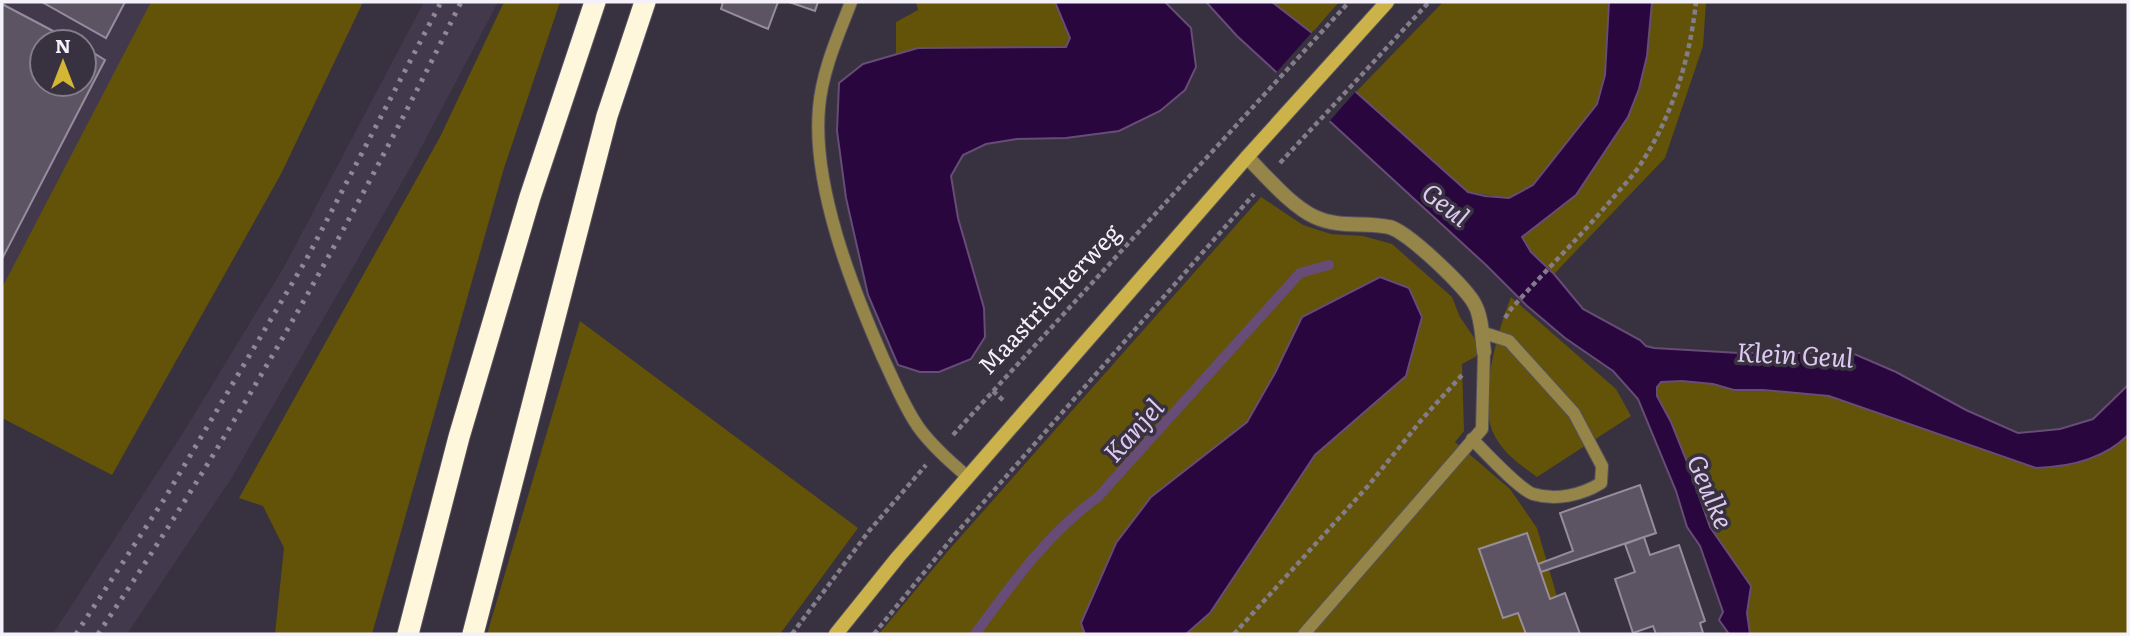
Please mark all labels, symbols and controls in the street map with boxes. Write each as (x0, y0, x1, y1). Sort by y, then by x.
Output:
north arrow (28, 28, 98, 98)
text: N (55, 31, 71, 59)
water label: Geul (1415, 172, 1480, 235)
street label: Maastrichterweg (969, 214, 1128, 381)
water label: Klein Geul (1735, 330, 1855, 376)
water label: Kanjel (1093, 388, 1172, 470)
water label: Geulke (1679, 448, 1745, 534)

